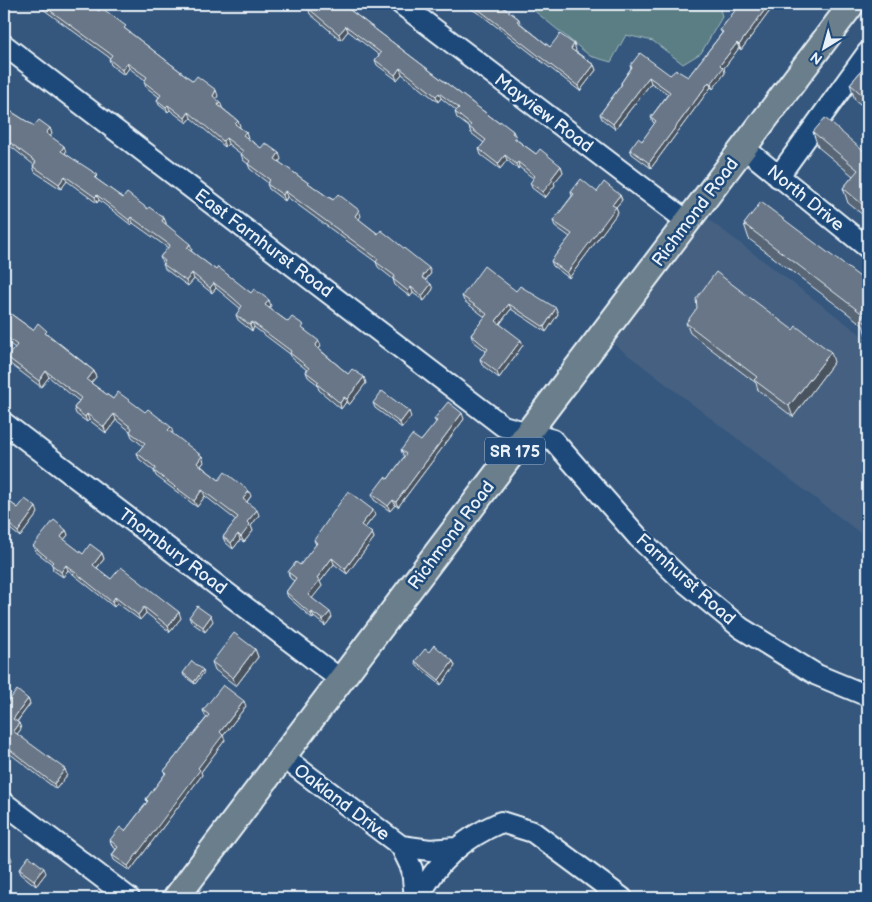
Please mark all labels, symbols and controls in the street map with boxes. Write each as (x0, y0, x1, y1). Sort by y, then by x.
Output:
north arrow (800, 22, 850, 72)
text: N (807, 48, 826, 68)
street label: Mayview Road (490, 69, 597, 157)
street label: Richmond Road (648, 154, 743, 271)
street label: North Drive (763, 161, 849, 236)
street label: East Farnhurst Road (190, 185, 337, 302)
road number: SR 175 (485, 438, 545, 464)
street label: Richmond Road (404, 477, 499, 594)
street label: Thornbury Road (114, 504, 231, 599)
street label: Farnhurst Road (632, 529, 740, 629)
street label: Oakland Drive (290, 760, 394, 845)

